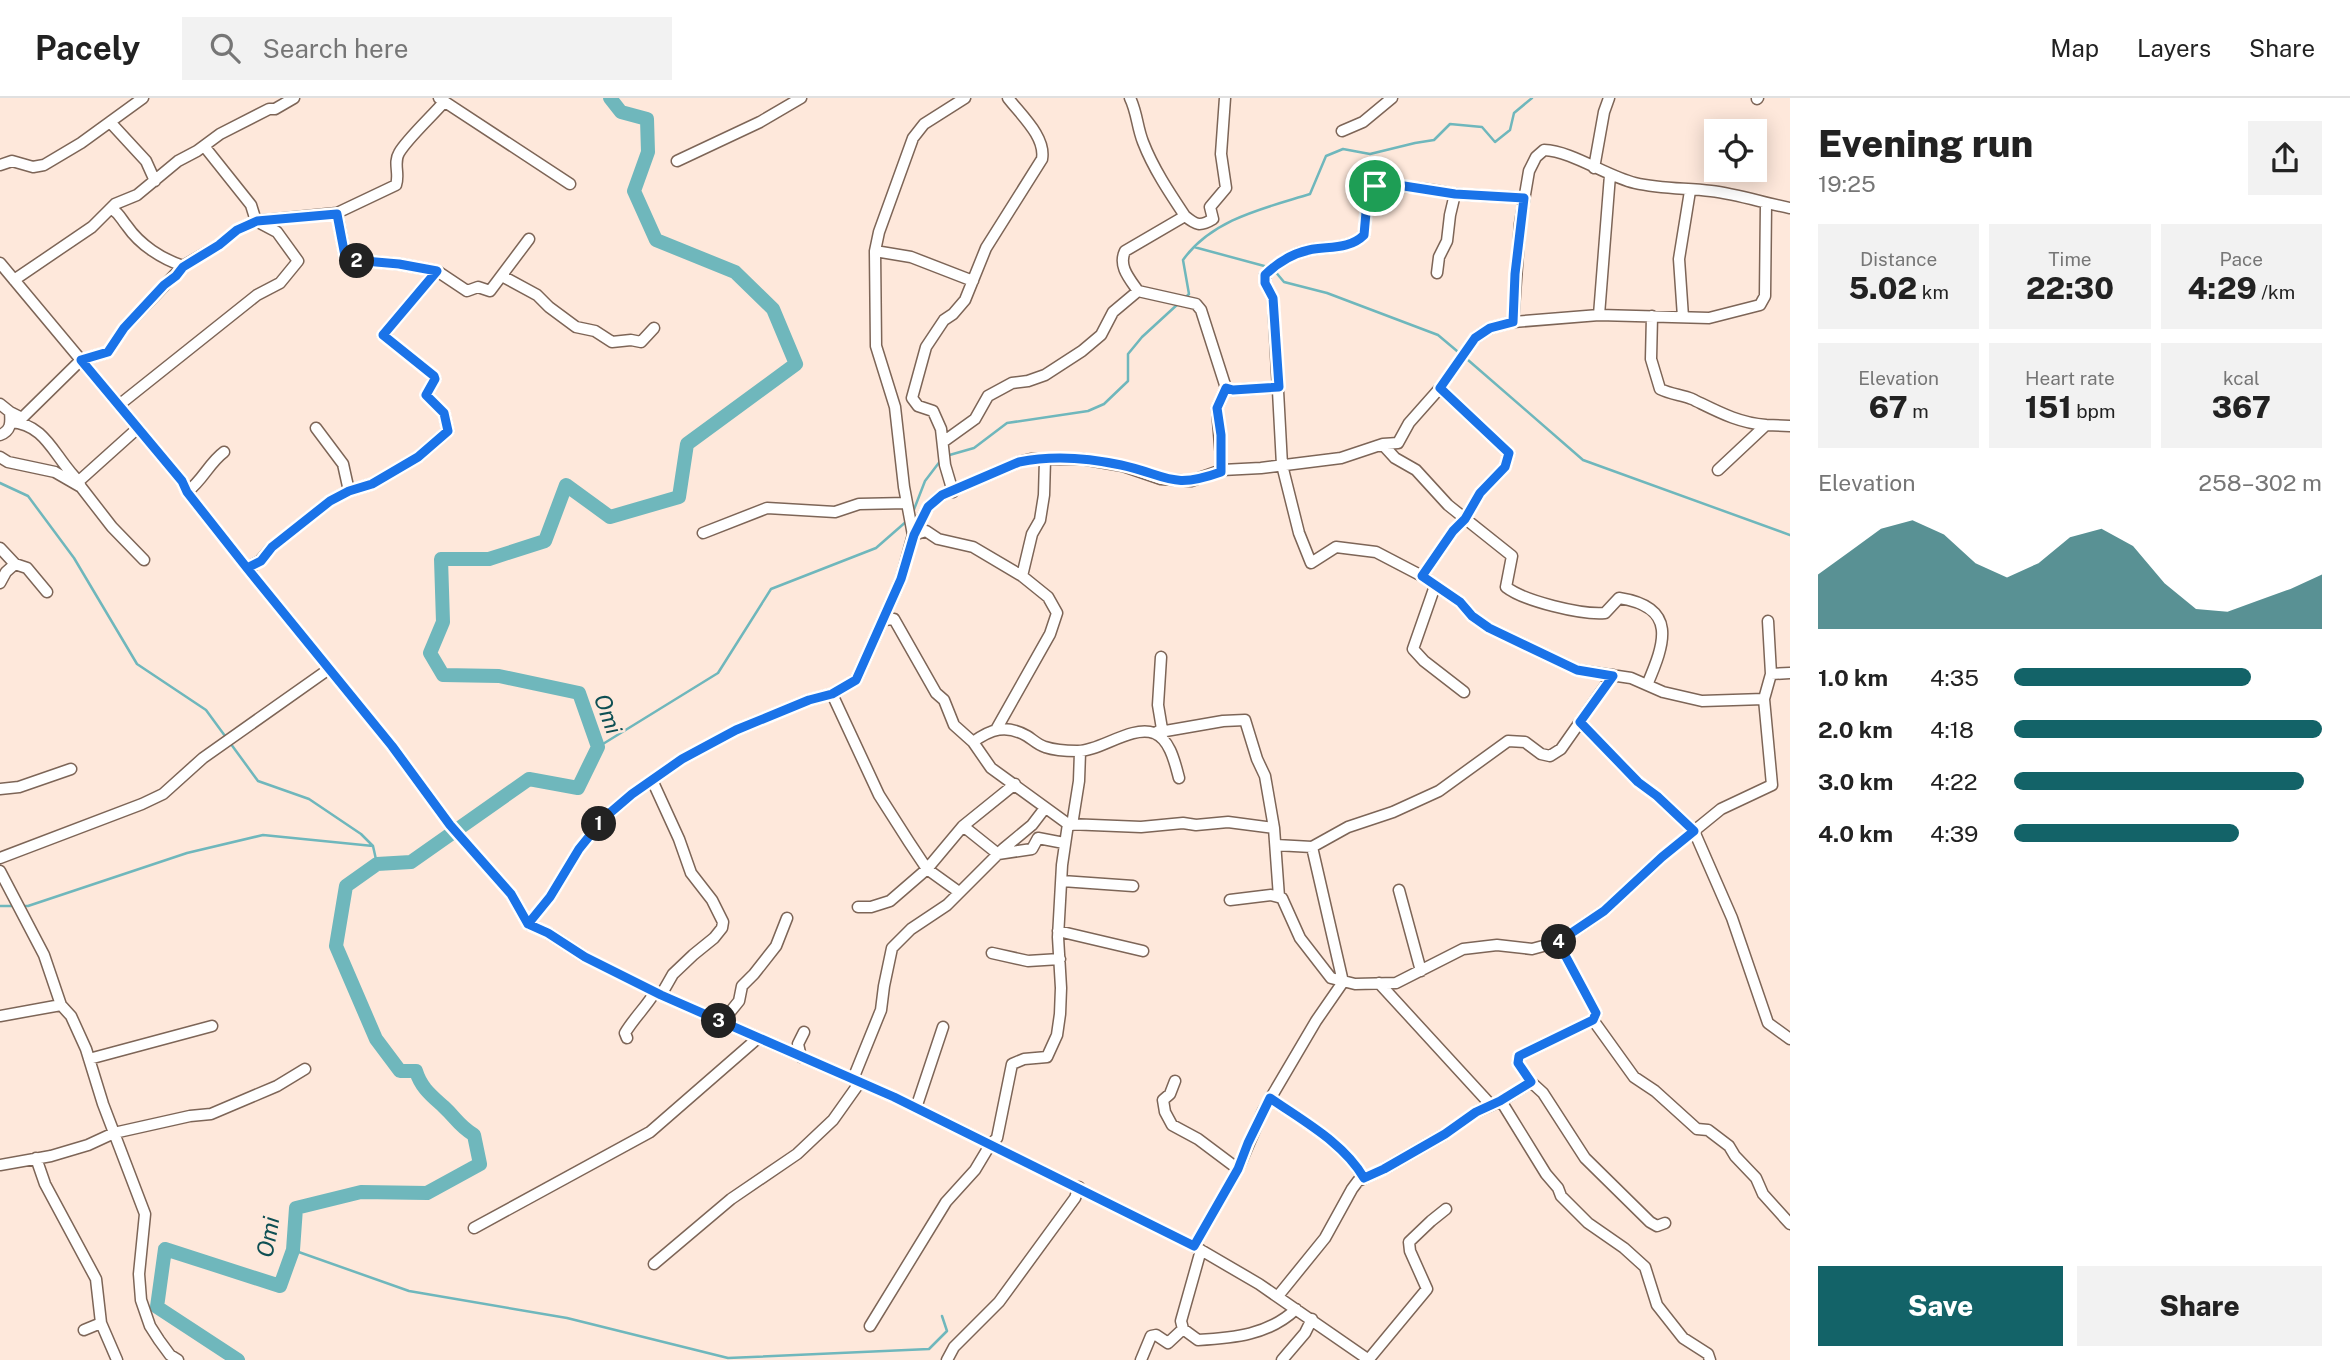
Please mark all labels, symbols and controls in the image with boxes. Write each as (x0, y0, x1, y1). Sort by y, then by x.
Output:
search box (182, 17, 672, 80)
text: Pacely (35, 29, 140, 67)
icon: search (206, 29, 244, 67)
text: Search here (262, 33, 408, 64)
text: Map (2050, 34, 2099, 62)
text: Layers (2137, 34, 2211, 62)
text: Share (2249, 34, 2315, 62)
map controls (1704, 119, 1767, 182)
button: locate (1704, 119, 1767, 182)
text: Evening run (1818, 121, 2033, 166)
button: share (2248, 121, 2322, 195)
pin (1345, 156, 1405, 216)
icon: arrive (1356, 167, 1394, 205)
text: 19:25 (1818, 170, 1876, 197)
pin: 2 (340, 244, 374, 278)
text: Distance (1860, 248, 1937, 270)
text: Time (2048, 248, 2092, 270)
text: Pace (2220, 248, 2263, 270)
text: 2 (350, 249, 363, 271)
text: 5.02 (1848, 270, 1917, 306)
text: 22:30 (2026, 270, 2114, 306)
text: 4:29 (2188, 270, 2257, 306)
text: km (1917, 281, 1949, 303)
text: /km (2257, 281, 2295, 303)
text: Elevation (1858, 367, 1939, 389)
text: Heart rate (2025, 367, 2115, 389)
text: kcal (2223, 367, 2260, 389)
text: 67 (1869, 389, 1908, 425)
text: 151 (2025, 389, 2072, 425)
text: 367 (2212, 389, 2271, 425)
text: m (1908, 400, 1929, 422)
text: bpm (2072, 400, 2115, 422)
text: Elevation (1818, 469, 1916, 496)
text: 258–302 m (2198, 469, 2322, 496)
text: 1.0 km (1818, 664, 1888, 691)
text: 4:35 (1930, 664, 1979, 691)
water label: Omi (589, 690, 628, 738)
text: 2.0 km (1818, 716, 1893, 743)
text: 4:18 (1930, 716, 1974, 743)
text: 3.0 km (1818, 768, 1893, 795)
text: 4:22 (1930, 768, 1978, 795)
pin: 1 (582, 806, 616, 842)
text: 1 (594, 812, 603, 834)
text: 4.0 km (1818, 820, 1893, 847)
text: 4:39 (1930, 820, 1978, 847)
pin: 4 (1542, 924, 1576, 960)
text: 4 (1552, 930, 1565, 952)
pin: 3 (702, 1004, 736, 1038)
text: 3 (712, 1009, 725, 1031)
water label: Omi (251, 1214, 284, 1259)
button: Save (1818, 1266, 2063, 1346)
button: Share (2077, 1266, 2322, 1346)

